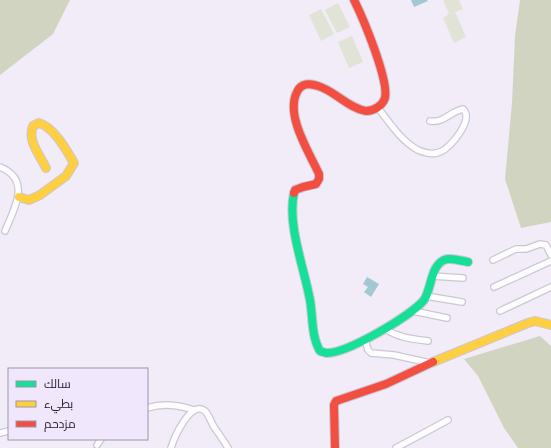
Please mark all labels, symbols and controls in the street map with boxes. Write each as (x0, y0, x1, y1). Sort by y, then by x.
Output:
legend (8, 368, 148, 440)
text: سالك (44, 377, 71, 392)
text: بطيء (44, 397, 73, 414)
text: مزدحم (44, 417, 76, 432)

